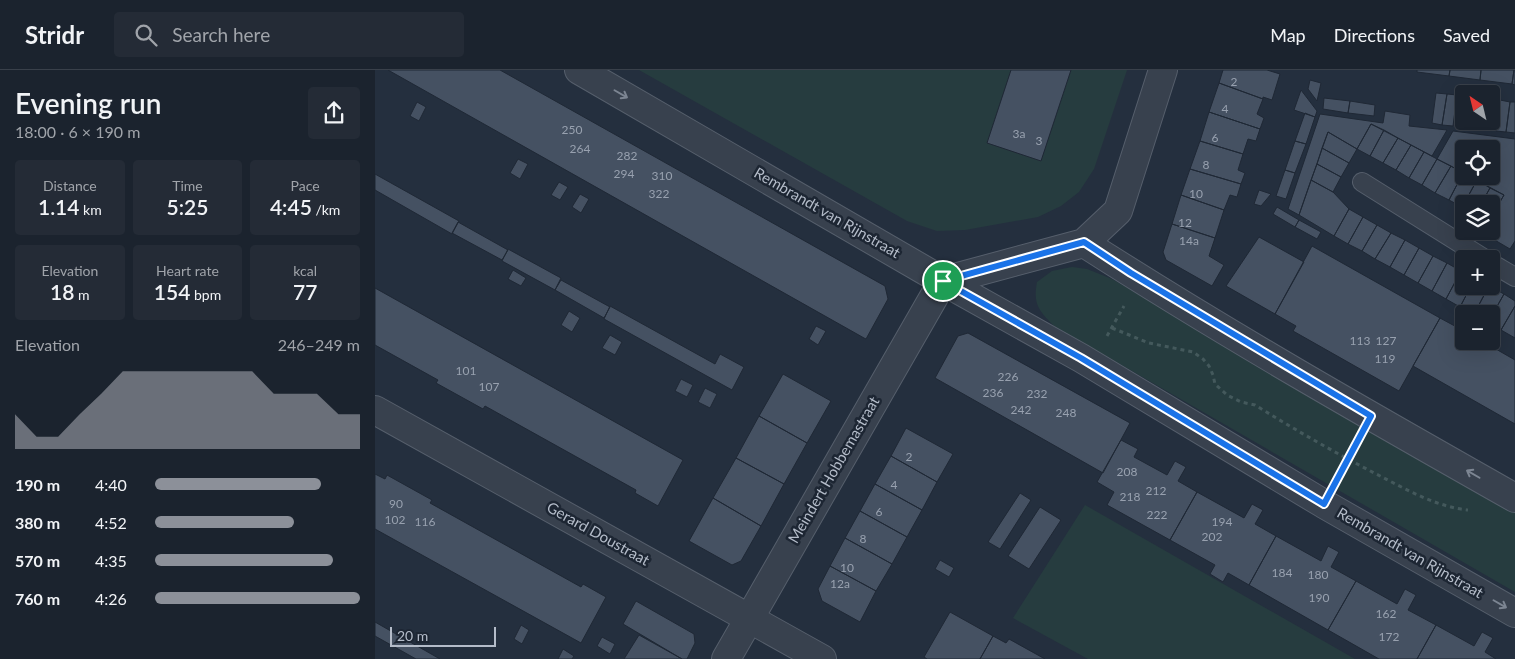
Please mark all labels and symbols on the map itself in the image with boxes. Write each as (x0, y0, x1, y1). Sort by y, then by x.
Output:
house number: 2 (1231, 74, 1238, 89)
north arrow (1455, 85, 1500, 130)
one-way arrow (614, 90, 628, 100)
house number: 4 (1222, 101, 1229, 116)
house number: 250 (562, 122, 582, 137)
house number: 3a (1013, 126, 1025, 141)
house number: 6 (1212, 130, 1219, 145)
house number: 3 (1036, 133, 1043, 148)
house number: 264 (570, 141, 590, 156)
house number: 282 (617, 148, 637, 163)
house number: 8 (1203, 157, 1210, 172)
street label: Rembrandt van Rijnstraat (751, 163, 904, 262)
house number: 294 (614, 166, 634, 181)
house number: 310 (652, 168, 672, 183)
house number: 322 (649, 186, 669, 201)
house number: 10 (1189, 186, 1203, 201)
house number: 12 (1178, 215, 1192, 230)
house number: 14a (1179, 233, 1199, 248)
pin (922, 260, 964, 302)
house number: 113 (1350, 333, 1370, 348)
house number: 127 (1376, 333, 1396, 348)
house number: 119 (1375, 351, 1395, 366)
house number: 101 (456, 363, 476, 378)
house number: 226 (998, 369, 1018, 384)
house number: 107 (479, 379, 499, 394)
house number: 236 (983, 385, 1003, 400)
house number: 232 (1027, 386, 1047, 401)
street label: Meindert Hobbemastraat (784, 392, 883, 546)
house number: 242 (1011, 402, 1031, 417)
house number: 248 (1056, 405, 1076, 420)
house number: 2 (906, 449, 913, 464)
house number: 208 (1117, 464, 1137, 479)
one-way arrow (1465, 469, 1480, 479)
house number: 4 (891, 477, 898, 492)
house number: 212 (1146, 483, 1166, 498)
house number: 218 (1120, 489, 1140, 504)
house number: 90 (389, 496, 403, 511)
street label: Gerard Doustraat (544, 497, 653, 569)
street label: Rembrandt van Rijnstraat (1334, 503, 1487, 602)
house number: 6 (876, 504, 883, 519)
house number: 222 (1147, 507, 1167, 522)
house number: 102 (385, 512, 405, 527)
house number: 116 (415, 514, 435, 529)
house number: 194 (1212, 514, 1232, 529)
house number: 202 (1202, 529, 1222, 544)
house number: 8 (860, 531, 867, 546)
house number: 10 (840, 560, 854, 575)
house number: 184 (1272, 565, 1292, 580)
house number: 180 (1308, 567, 1328, 582)
house number: 12a (830, 576, 850, 591)
house number: 190 (1309, 590, 1329, 605)
one-way arrow (1492, 599, 1507, 609)
house number: 162 (1376, 606, 1396, 621)
scale bar (390, 624, 496, 647)
house number: 172 (1379, 629, 1399, 644)

